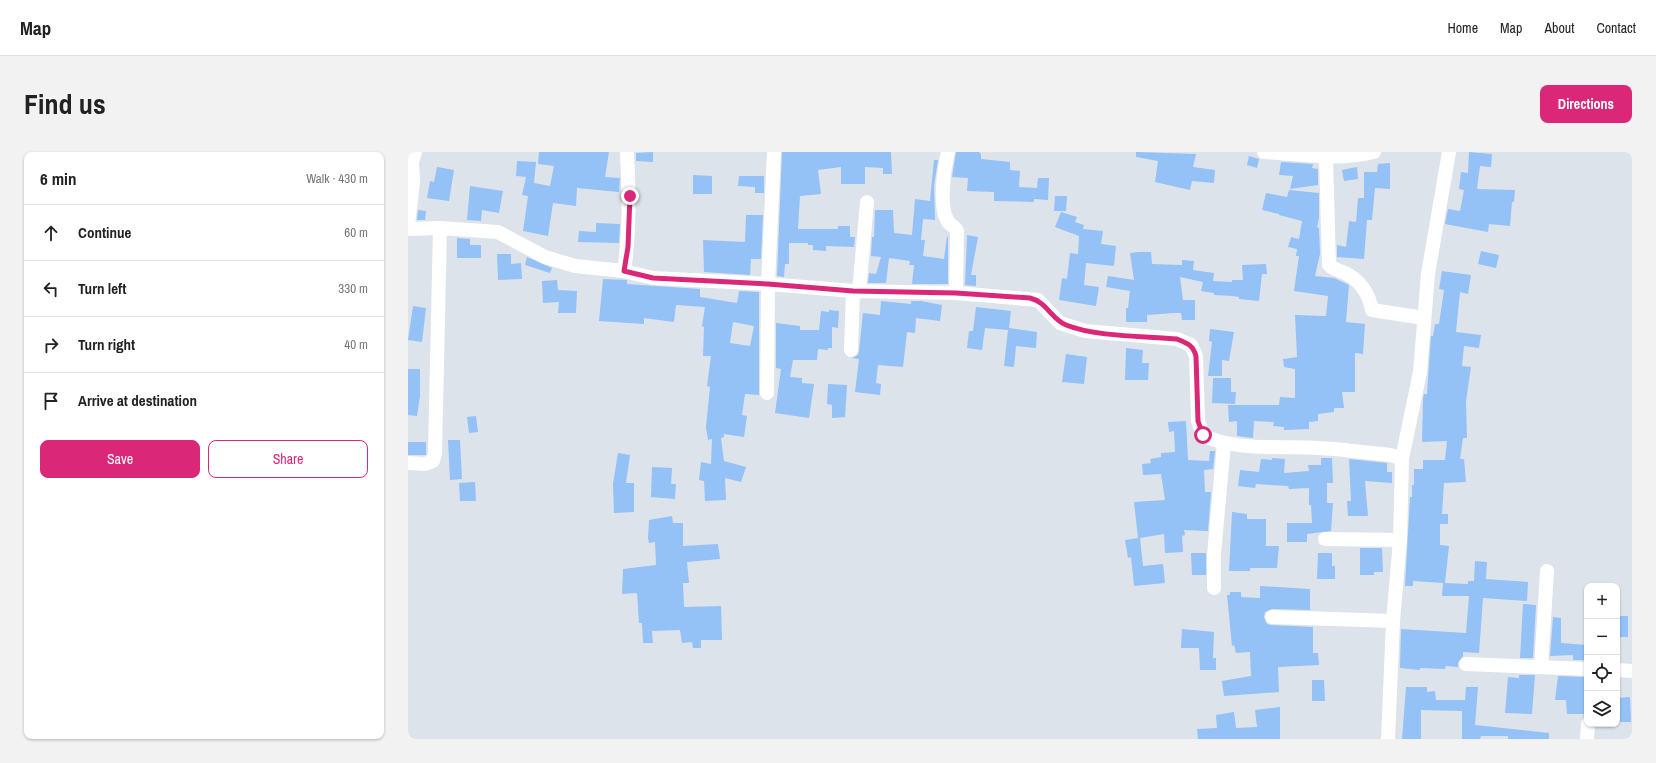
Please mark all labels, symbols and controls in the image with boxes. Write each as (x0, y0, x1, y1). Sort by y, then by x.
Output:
text: Map (20, 15, 51, 41)
text: Home (1447, 19, 1478, 37)
text: Map (1500, 19, 1522, 37)
text: About (1544, 19, 1574, 37)
text: Contact (1596, 19, 1636, 37)
text: Find us (24, 85, 106, 123)
button: Directions (1540, 85, 1632, 123)
text: 6 min (40, 167, 76, 190)
text: Walk · 430 m (306, 170, 368, 187)
route end (621, 187, 639, 205)
icon: ahead (40, 222, 62, 244)
text: Continue (78, 222, 131, 243)
text: 60 m (344, 224, 368, 241)
icon: left (40, 278, 62, 300)
text: Turn left (78, 278, 126, 299)
text: 330 m (338, 280, 368, 297)
icon: right (40, 334, 62, 356)
text: Turn right (78, 334, 135, 355)
text: 40 m (344, 336, 368, 353)
icon: arrive (40, 390, 62, 412)
text: Arrive at destination (78, 390, 197, 411)
route start (1194, 426, 1212, 444)
button: Save (40, 440, 200, 478)
button: Share (208, 440, 368, 478)
map controls (1584, 583, 1620, 727)
button: + (1584, 583, 1620, 619)
button: − (1584, 619, 1620, 655)
button: locate (1584, 655, 1620, 691)
button: layers (1584, 691, 1620, 727)

